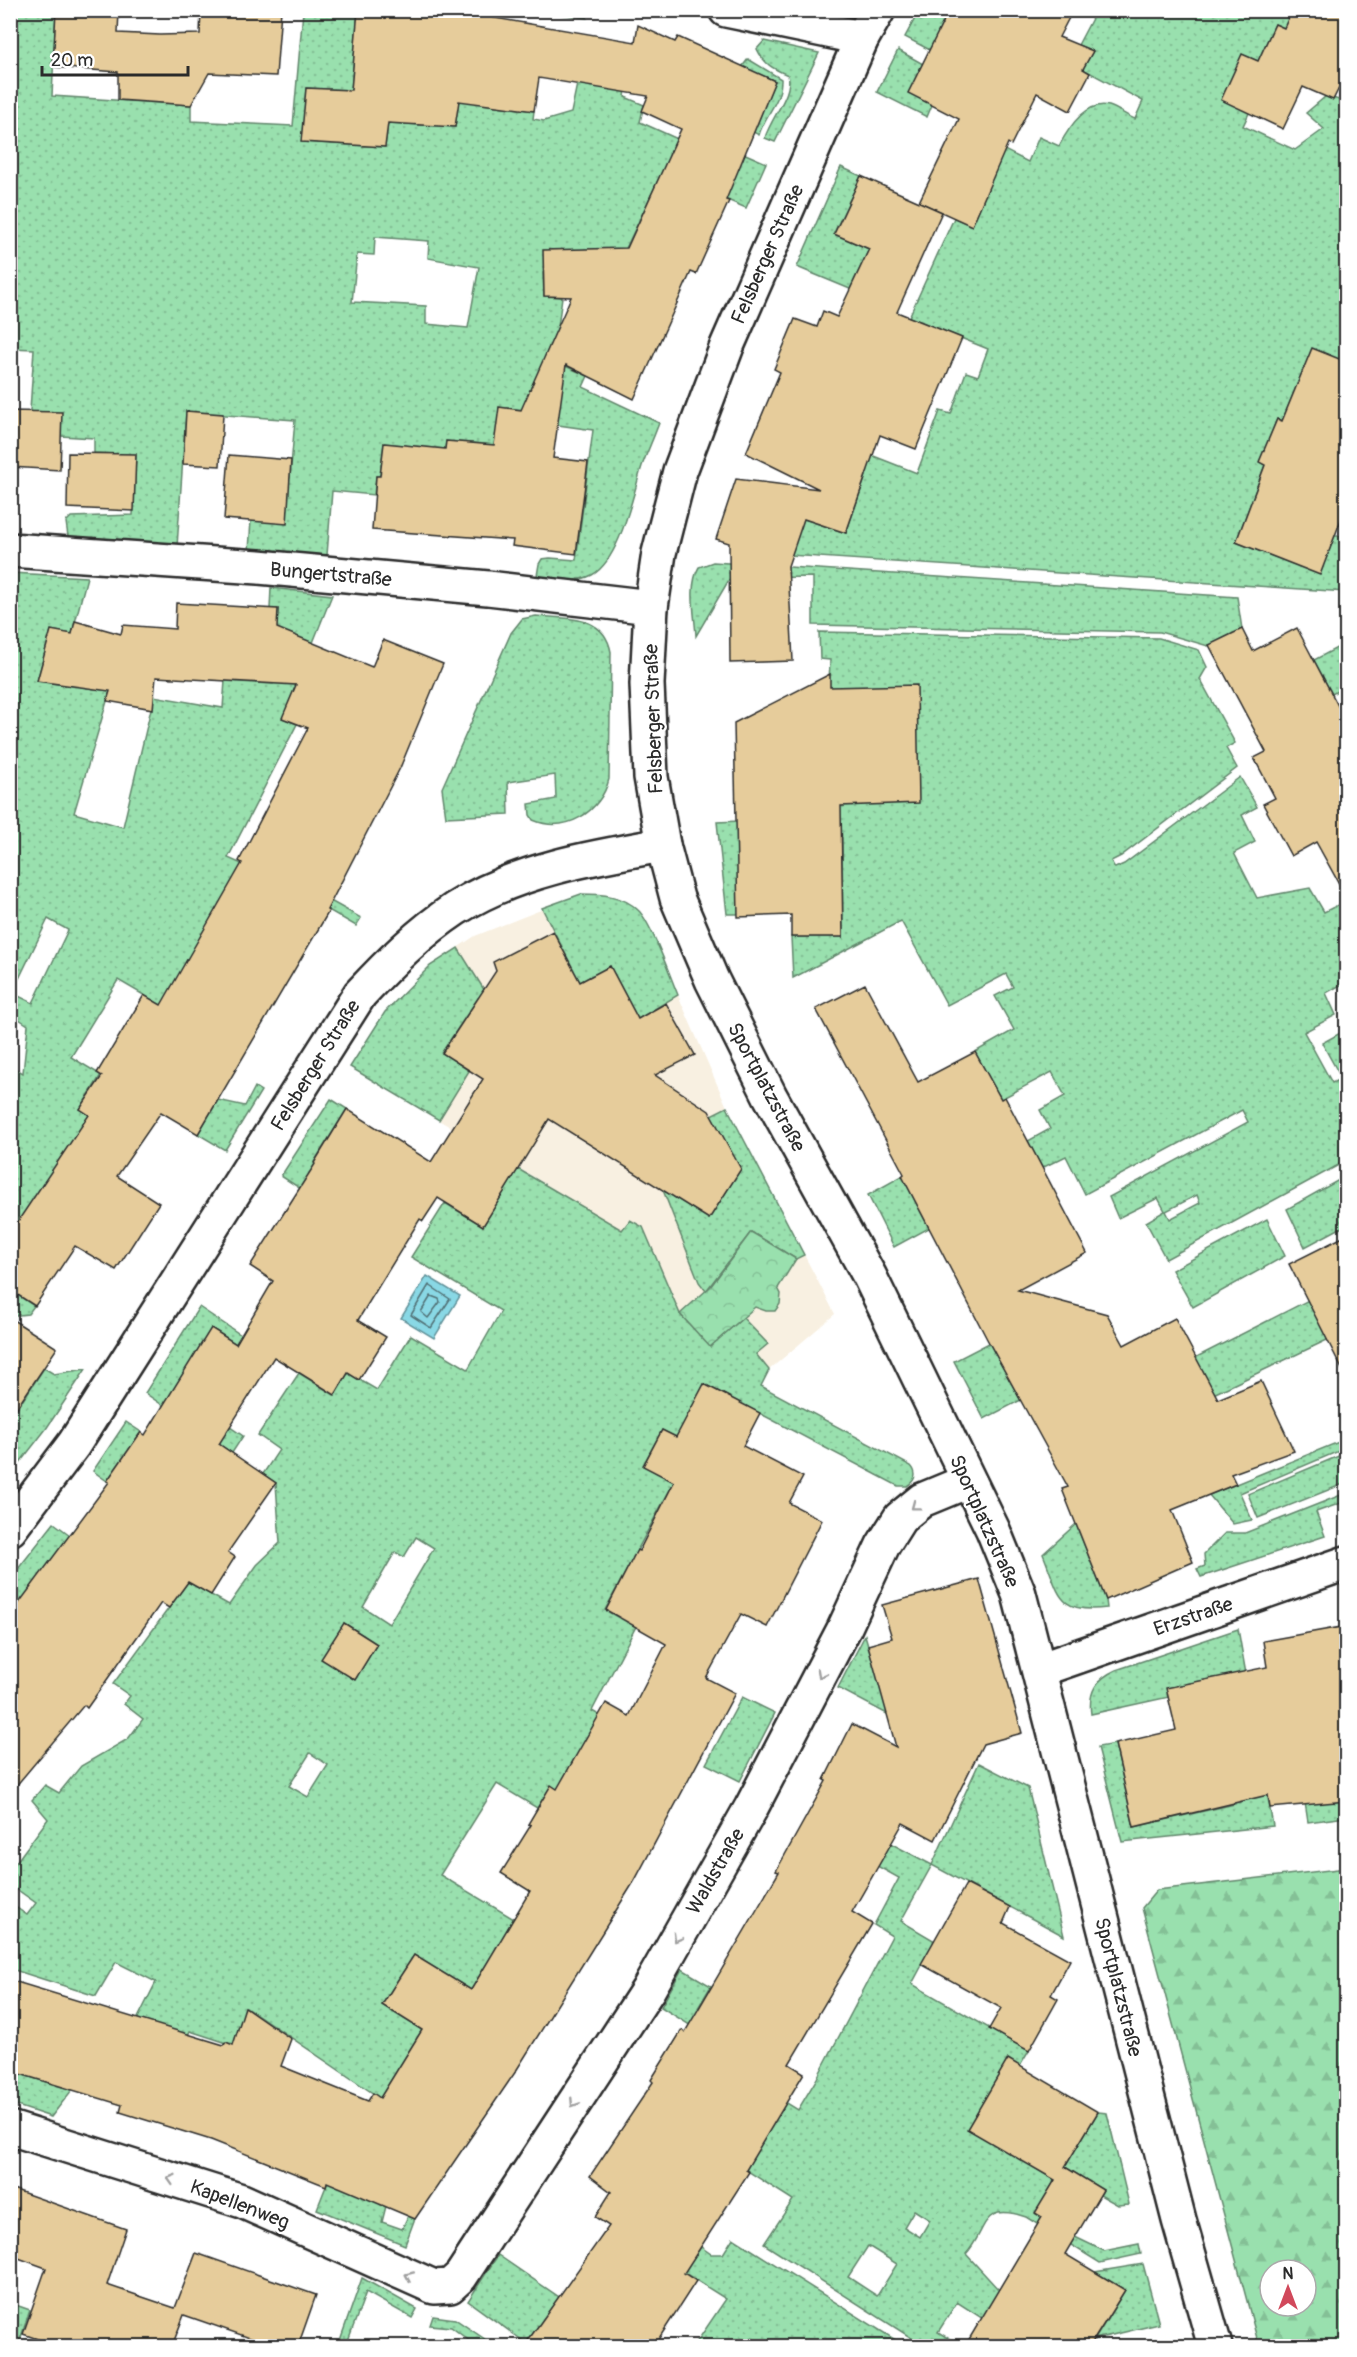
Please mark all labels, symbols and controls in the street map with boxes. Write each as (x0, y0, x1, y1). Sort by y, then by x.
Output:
scale bar (42, 39, 188, 77)
text: 20 m (51, 49, 93, 72)
street label: Felsberger Straße (726, 180, 809, 328)
street label: Bungertstraße (269, 557, 393, 592)
street label: Felsberger Straße (638, 643, 669, 794)
street label: Felsberger Straße (265, 995, 366, 1136)
street label: Sportplatzstraße (722, 1018, 811, 1156)
street label: Sportplatzstraße (944, 1451, 1025, 1592)
one-way arrow (911, 1499, 922, 1510)
street label: Erzstraße (1150, 1591, 1236, 1642)
one-way arrow (817, 1668, 828, 1679)
street label: Waldstraße (681, 1824, 750, 1919)
street label: Sportplatzstraße (1089, 1915, 1148, 2059)
one-way arrow (673, 1932, 685, 1942)
one-way arrow (570, 2096, 581, 2107)
one-way arrow (166, 2174, 177, 2186)
street label: Kapellenweg (187, 2174, 293, 2235)
north arrow (1258, 2258, 1318, 2318)
text: N (1283, 2264, 1294, 2284)
one-way arrow (405, 2271, 416, 2283)

